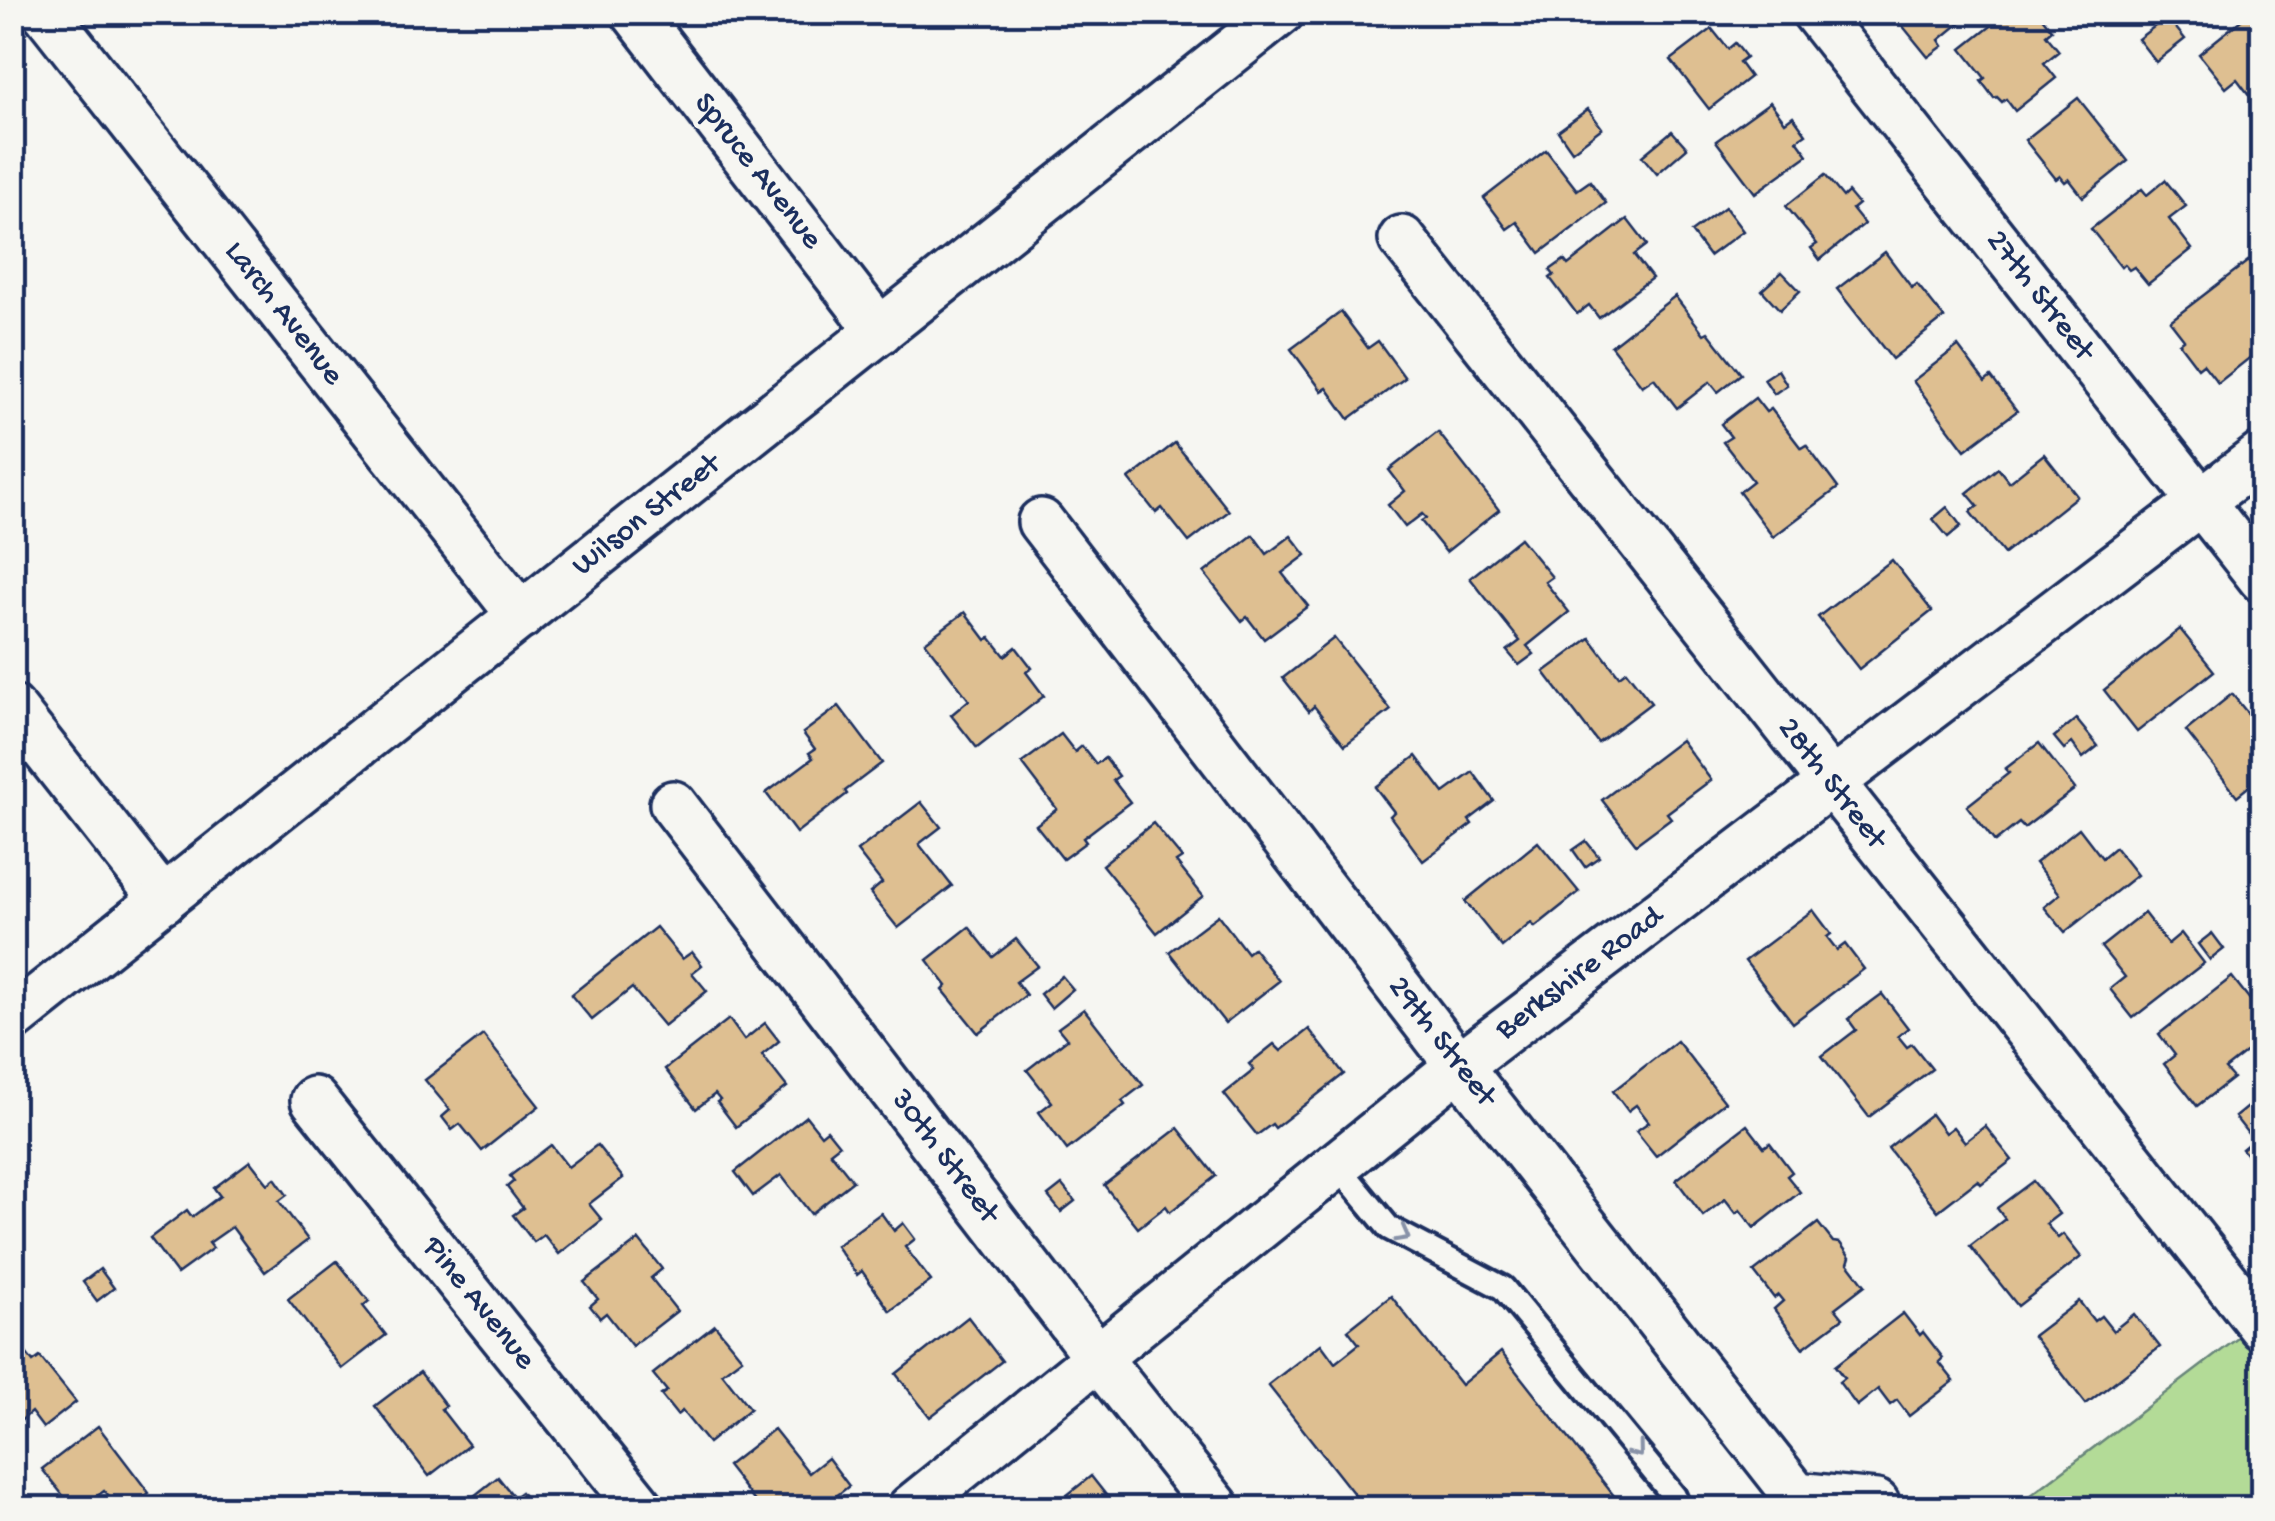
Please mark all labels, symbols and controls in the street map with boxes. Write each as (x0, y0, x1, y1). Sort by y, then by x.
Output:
street label: Spruce Avenue (684, 86, 830, 258)
street label: 27th Street (1976, 223, 2104, 371)
street label: Larch Avenue (215, 234, 351, 394)
street label: Wilson Street (565, 445, 731, 586)
street label: 28th Street (1768, 711, 1896, 860)
street label: Berkshire Road (1488, 897, 1673, 1050)
street label: 29th Street (1378, 969, 1505, 1117)
street label: 30th Street (881, 1082, 1008, 1234)
one-way arrow (1392, 1223, 1410, 1243)
street label: Pine Avenue (412, 1229, 543, 1379)
one-way arrow (1625, 1440, 1643, 1458)

